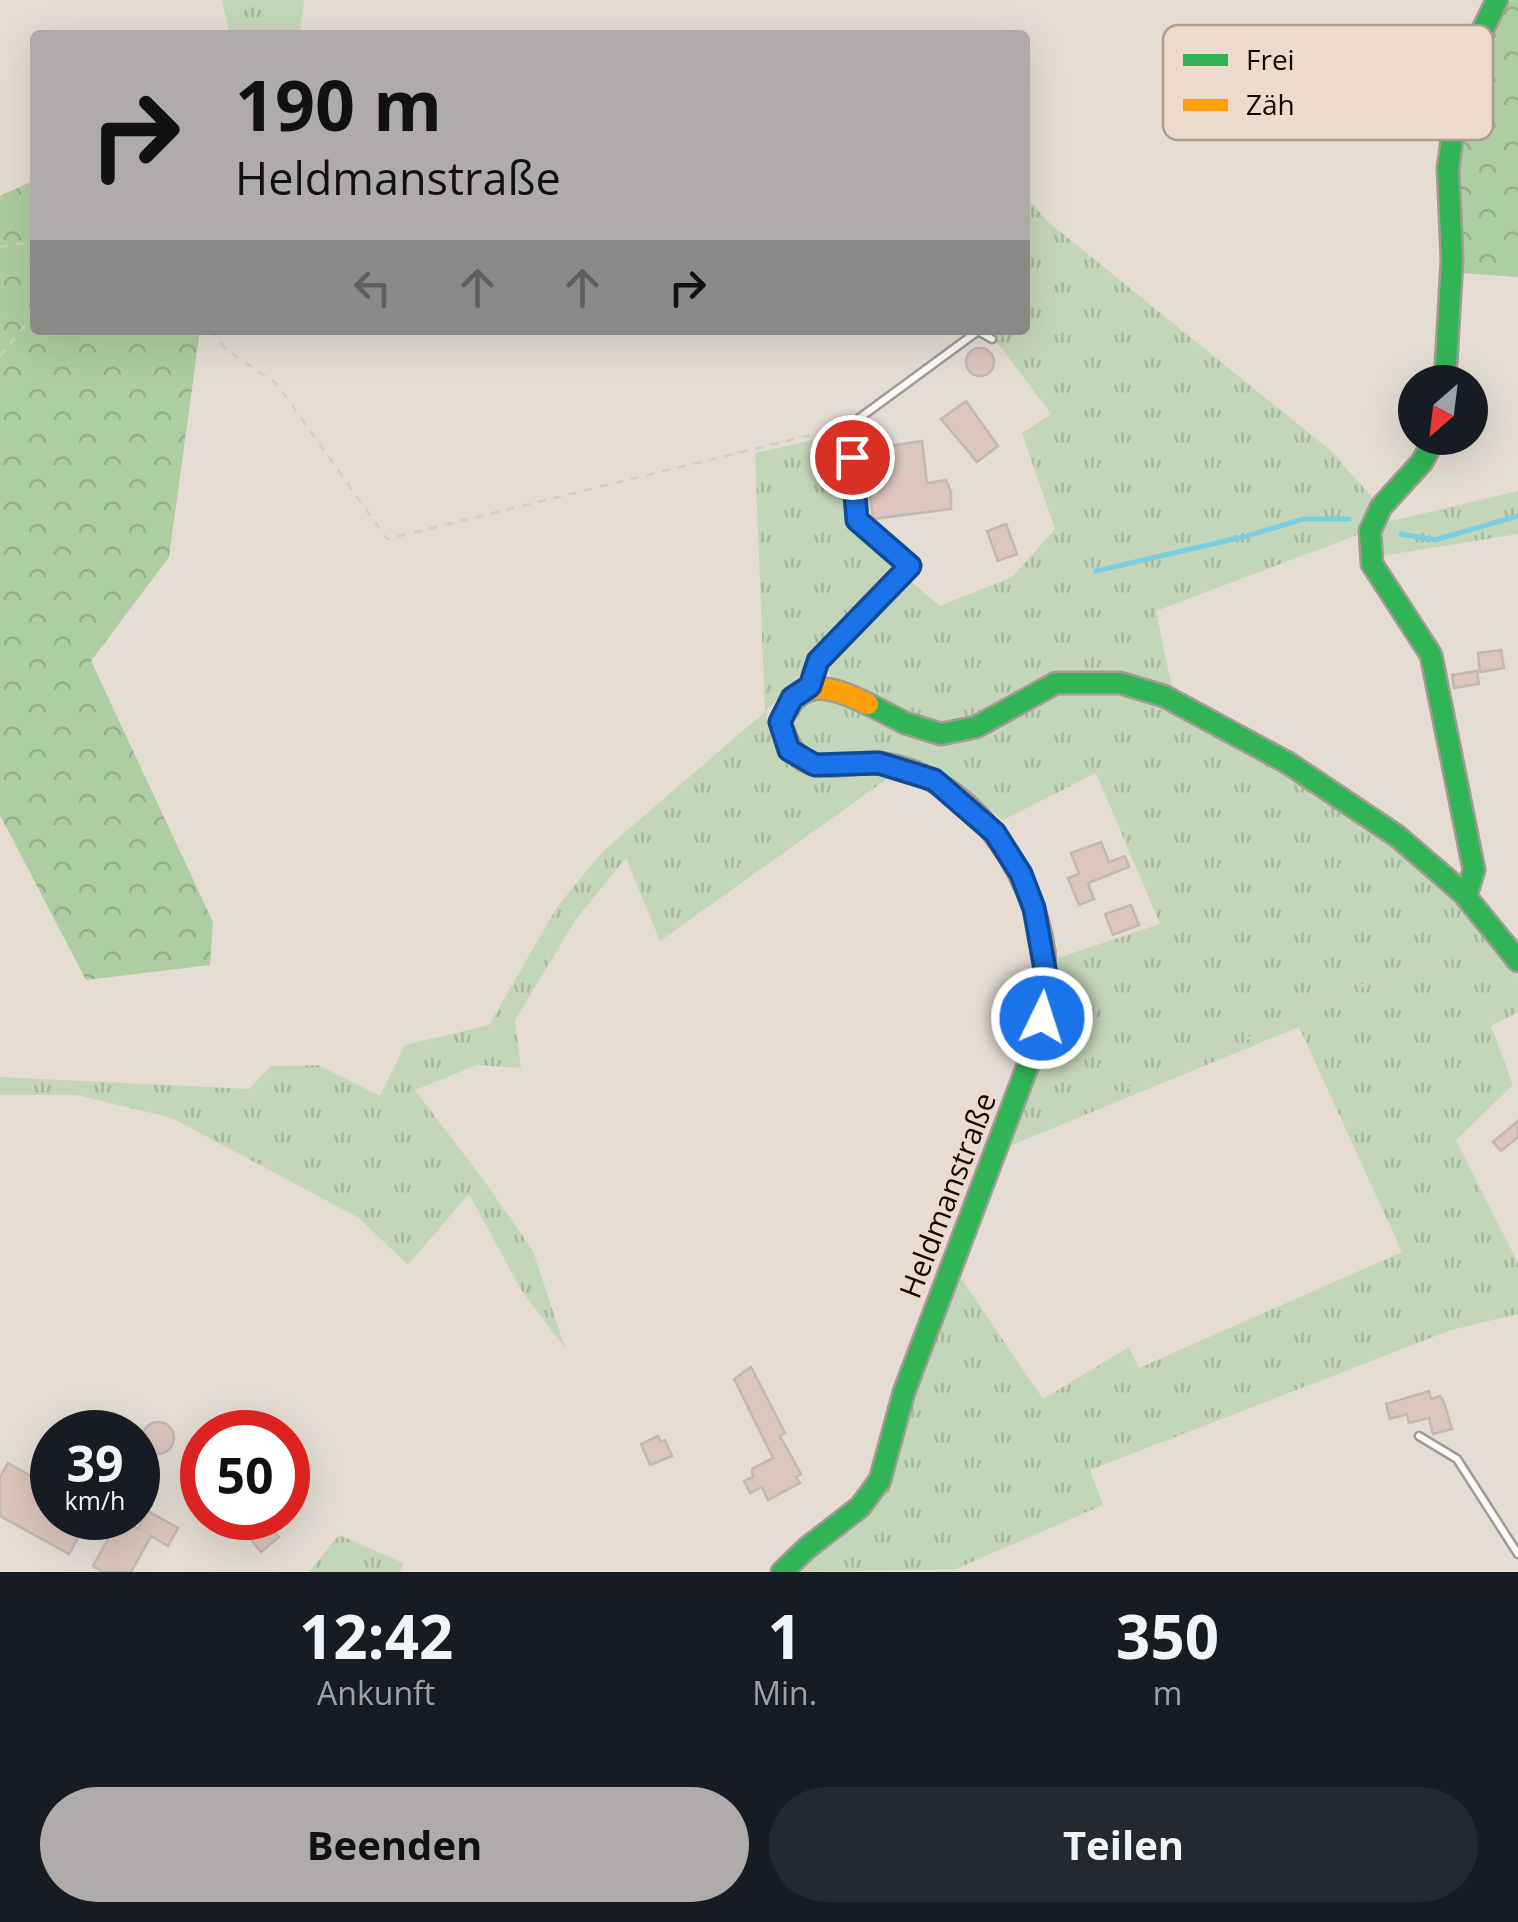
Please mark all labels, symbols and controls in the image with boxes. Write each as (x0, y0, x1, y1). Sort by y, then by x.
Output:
legend (1163, 25, 1493, 140)
text: Frei (1246, 40, 1295, 78)
text: 190 m (235, 56, 442, 152)
icon: right (70, 70, 200, 200)
text: Zäh (1246, 85, 1295, 123)
text: Heldmanstraße (235, 147, 561, 208)
icon: left (345, 260, 400, 315)
icon: ahead (450, 260, 505, 315)
icon: ahead (555, 260, 610, 315)
icon: right (660, 260, 715, 315)
north arrow (1398, 365, 1488, 455)
map controls (1398, 365, 1488, 455)
pin (810, 415, 895, 500)
icon: arrive (825, 430, 880, 485)
position arrow (990, 966, 1094, 1070)
street label: Heldmanstraße (889, 1086, 1005, 1304)
speed limit sign: 50 (180, 1410, 310, 1540)
text: 39 (66, 1429, 124, 1497)
text: km/h (65, 1483, 125, 1517)
text: 12:42 (299, 1595, 453, 1677)
text: 1 (768, 1595, 802, 1677)
text: 350 (1116, 1595, 1219, 1677)
text: Ankunft (317, 1671, 435, 1714)
text: Min. (752, 1671, 817, 1714)
text: m (1153, 1671, 1182, 1714)
button: Beenden (40, 1787, 749, 1902)
button: Teilen (769, 1787, 1478, 1902)

